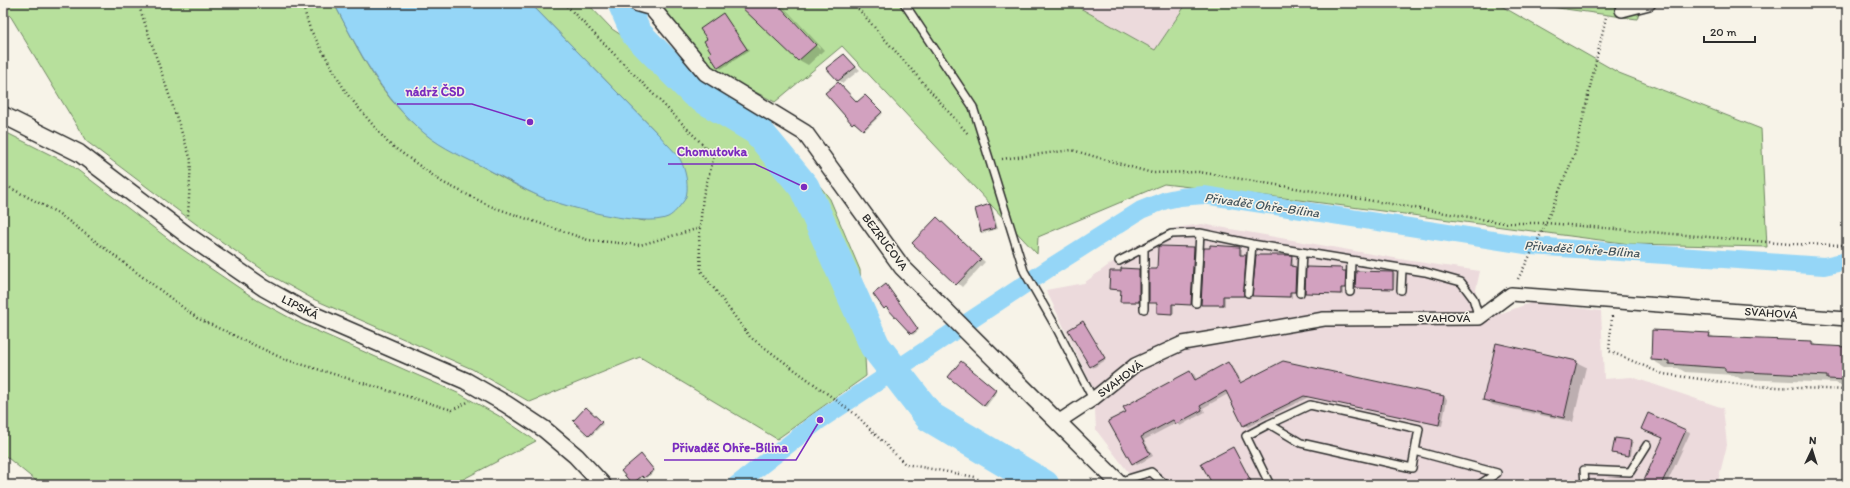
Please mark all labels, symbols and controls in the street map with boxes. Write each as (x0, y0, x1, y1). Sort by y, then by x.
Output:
scale bar (1704, 18, 1755, 44)
text: 20 m (1710, 25, 1737, 39)
callout: nádrž ČSD (397, 79, 472, 104)
text: nádrž ČSD (404, 83, 465, 99)
callout: Chomutovka (668, 139, 755, 164)
text: Chomutovka (677, 144, 747, 159)
water label: Přivaděč Ohře-Bílina (1204, 190, 1321, 221)
street label: BEZRUČOVA (859, 211, 911, 273)
water label: Přivaděč Ohře-Bílina (1524, 237, 1641, 261)
street label: LIPSKÁ (279, 292, 321, 322)
street label: SVAHOVÁ (1744, 304, 1798, 322)
street label: SVAHOVÁ (1418, 311, 1471, 325)
street label: SVAHOVÁ (1095, 357, 1146, 401)
north arrow (1792, 430, 1832, 470)
text: N (1808, 434, 1817, 447)
callout: Přivaděč Ohře-Bílina (664, 435, 796, 460)
text: Přivaděč Ohře-Bílina (672, 440, 788, 455)

